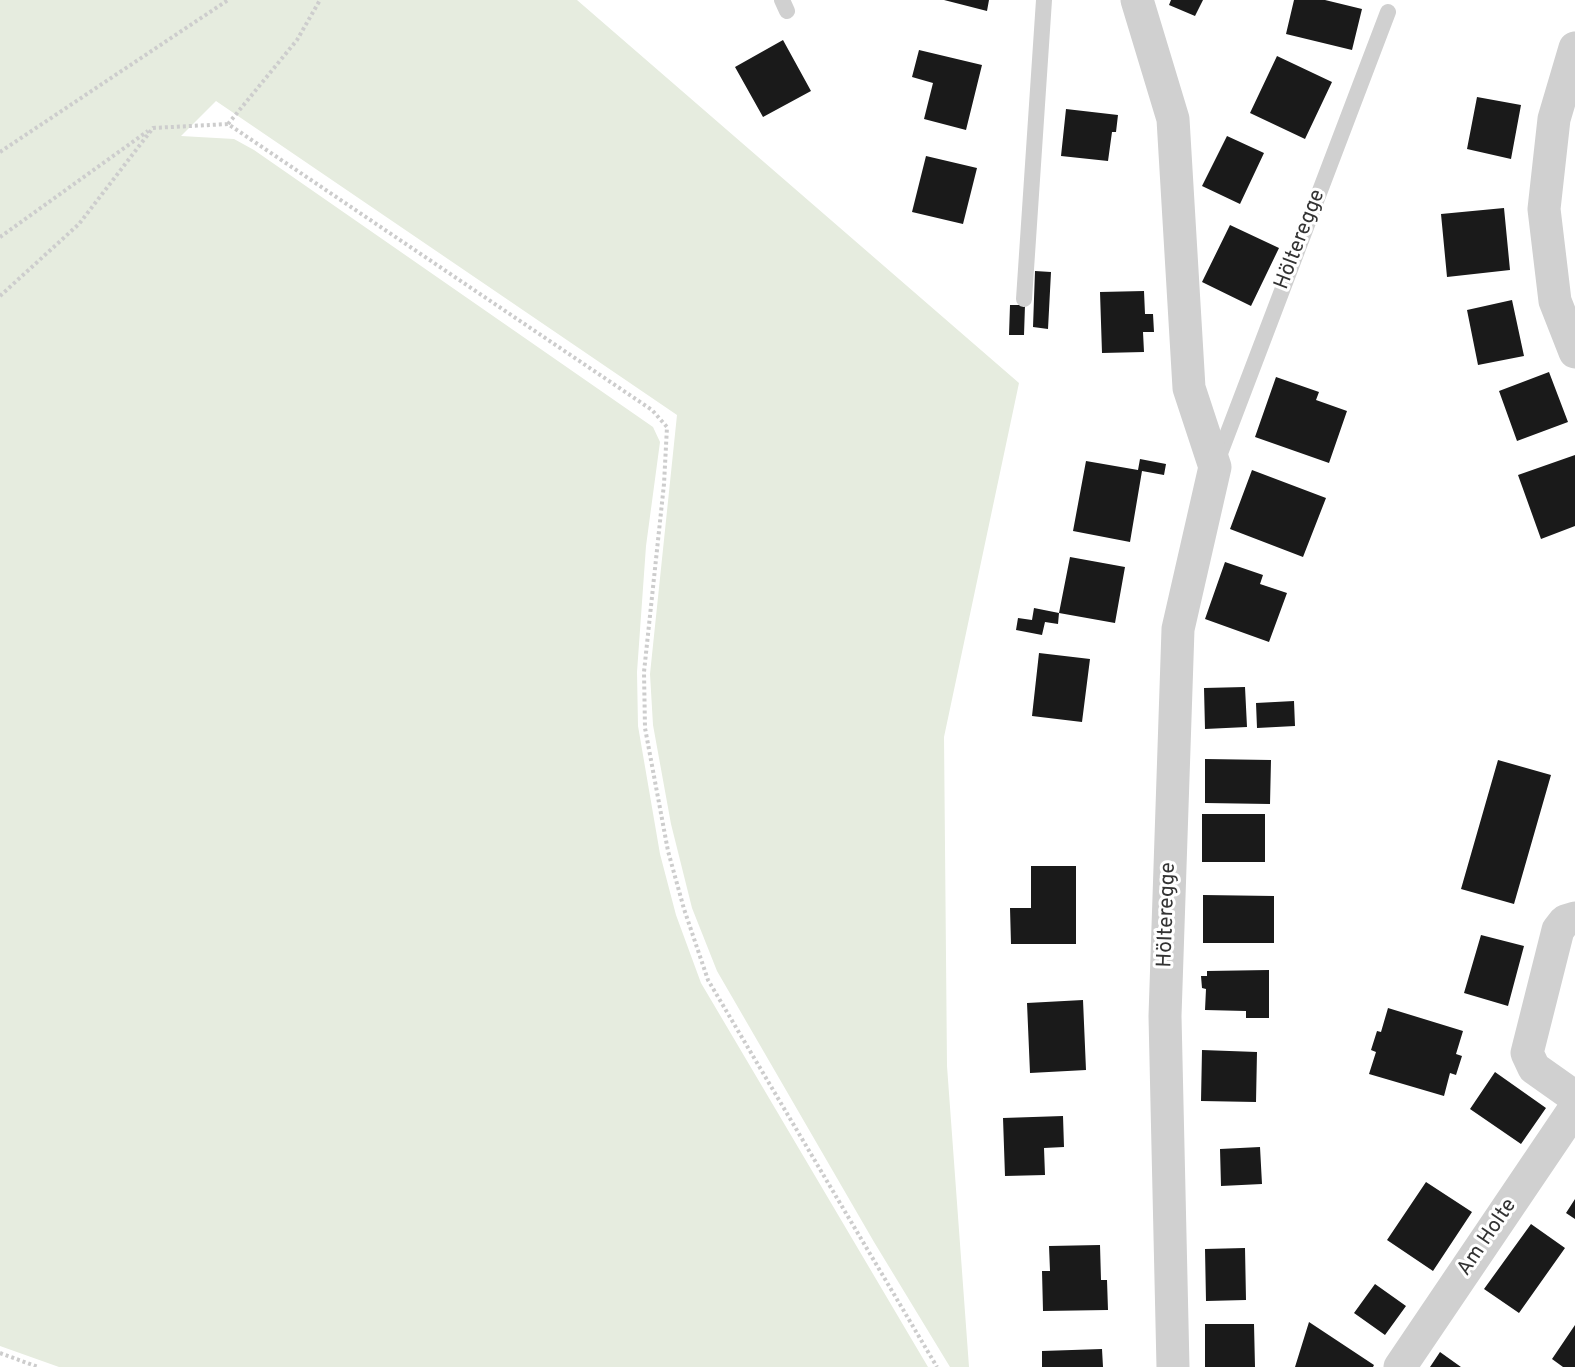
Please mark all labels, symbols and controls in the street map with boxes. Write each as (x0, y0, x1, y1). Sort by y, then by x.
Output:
street label: Hölteregge (1270, 186, 1332, 294)
street label: Hölteregge (1154, 862, 1182, 968)
street label: Am Holte (1453, 1194, 1523, 1282)

